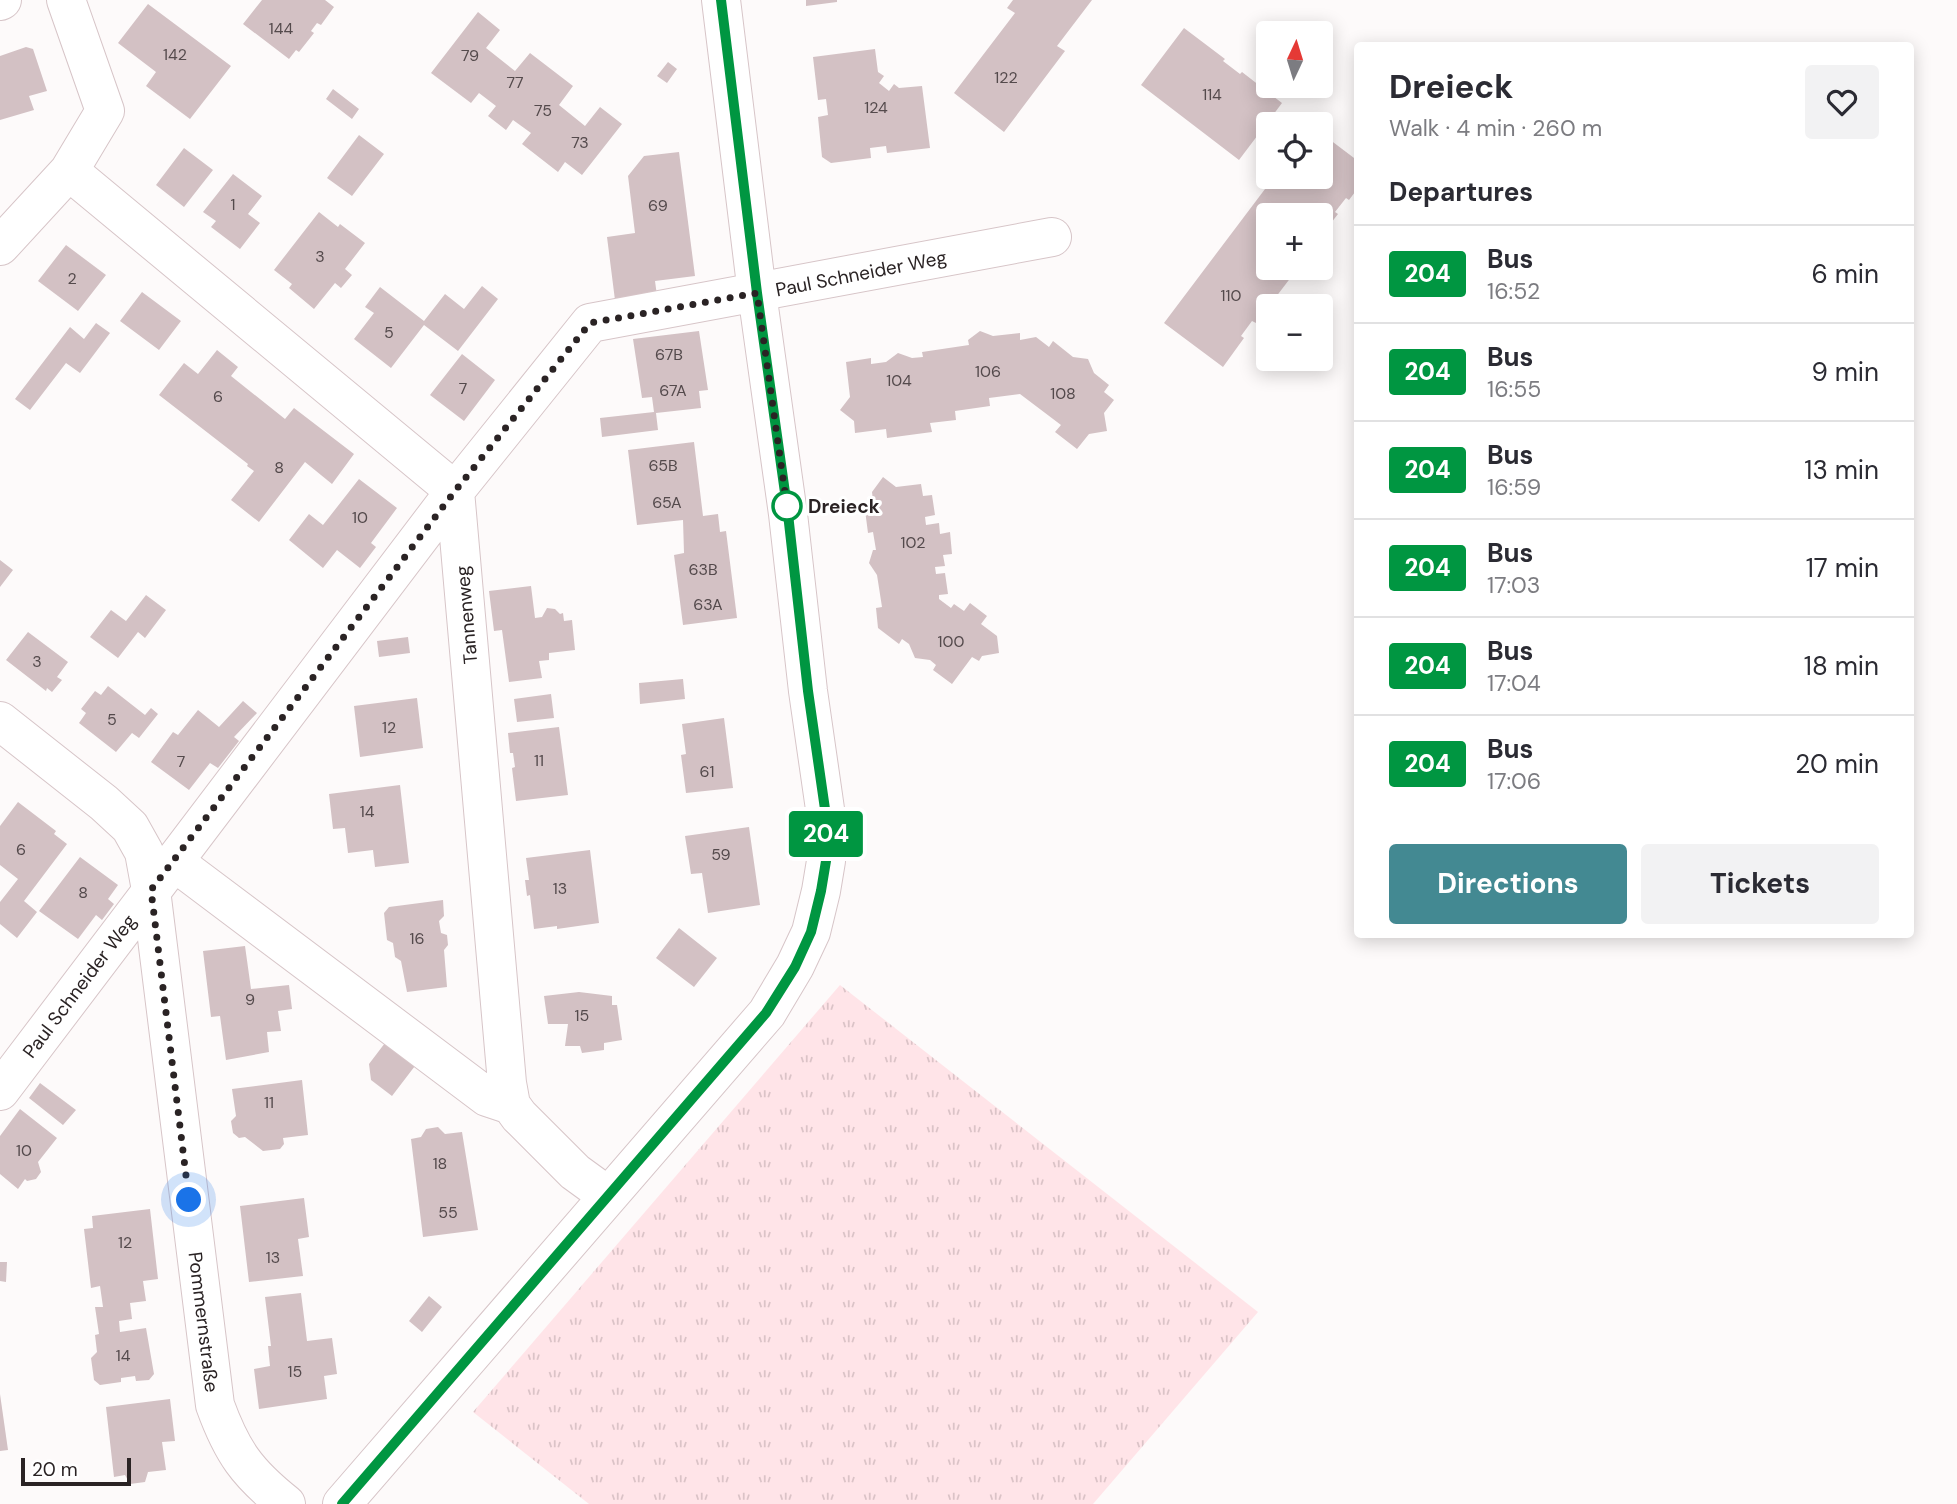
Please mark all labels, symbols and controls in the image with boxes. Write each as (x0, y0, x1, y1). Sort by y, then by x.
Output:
house number: 144 (269, 18, 293, 39)
north arrow (1256, 21, 1334, 98)
map controls (1256, 21, 1333, 371)
house number: 142 (163, 44, 187, 65)
house number: 79 (461, 45, 479, 66)
text: Dreieck (1389, 65, 1513, 108)
button: heart (1805, 65, 1879, 139)
house number: 122 (994, 67, 1018, 88)
house number: 77 (506, 72, 524, 93)
house number: 114 (1202, 84, 1222, 105)
house number: 124 (864, 97, 888, 118)
house number: 75 (534, 100, 552, 121)
button: locate (1256, 112, 1333, 189)
text: Walk · 4 min · 260 m (1389, 113, 1602, 143)
house number: 73 (571, 132, 589, 153)
text: Departures (1389, 175, 1533, 209)
house number: 1 (231, 194, 236, 215)
house number: 69 (648, 195, 668, 216)
button: + (1256, 203, 1333, 280)
text: Bus (1487, 242, 1533, 276)
street label: Paul Schneider Weg (773, 245, 949, 302)
house number: 3 (315, 246, 325, 267)
text: 6 min (1811, 257, 1879, 291)
text: 204 (1404, 258, 1451, 289)
house number: 2 (67, 268, 77, 289)
text: 16:52 (1487, 276, 1540, 306)
house number: 110 (1221, 285, 1242, 306)
button: − (1256, 294, 1333, 371)
house number: 5 (384, 322, 394, 343)
text: Bus (1487, 340, 1533, 374)
house number: 67B (655, 344, 683, 365)
text: 9 min (1811, 355, 1879, 389)
text: 204 (1404, 356, 1451, 387)
house number: 106 (975, 361, 1001, 382)
house number: 104 (886, 370, 912, 391)
text: 16:55 (1487, 374, 1541, 404)
house number: 7 (459, 378, 467, 399)
house number: 67A (659, 380, 687, 401)
house number: 108 (1050, 383, 1076, 404)
house number: 6 (213, 386, 223, 407)
text: Bus (1487, 438, 1533, 472)
text: 13 min (1804, 453, 1879, 487)
text: 204 (1404, 454, 1451, 485)
house number: 65B (648, 455, 678, 476)
house number: 8 (274, 457, 284, 478)
text: 16:59 (1487, 472, 1541, 502)
marker: Dreieck (772, 491, 802, 521)
house number: 65A (652, 492, 682, 513)
place label: Dreieck (808, 494, 880, 519)
house number: 10 (352, 507, 368, 528)
house number: 102 (901, 532, 926, 553)
text: Bus (1487, 536, 1533, 570)
text: 17 min (1806, 551, 1879, 585)
text: 204 (1404, 552, 1451, 583)
house number: 63B (688, 559, 718, 580)
street label: Tannenweg (450, 564, 483, 665)
text: 17:03 (1487, 570, 1540, 600)
house number: 63A (693, 594, 723, 615)
house number: 100 (938, 631, 964, 652)
text: Bus (1487, 634, 1533, 668)
text: 18 min (1804, 649, 1879, 683)
text: 204 (1404, 650, 1451, 681)
house number: 3 (32, 651, 42, 672)
text: 17:04 (1487, 668, 1541, 698)
house number: 5 (107, 709, 117, 730)
house number: 12 (382, 717, 396, 738)
text: Bus (1487, 732, 1533, 766)
text: 20 min (1795, 747, 1879, 781)
text: 204 (1404, 748, 1451, 779)
house number: 11 (534, 750, 544, 771)
house number: 7 (177, 751, 185, 772)
house number: 61 (699, 761, 715, 782)
text: 17:06 (1487, 766, 1541, 796)
house number: 14 (360, 801, 375, 822)
line badge: 204 (786, 811, 866, 857)
text: 204 (803, 818, 849, 849)
house number: 6 (16, 839, 26, 860)
house number: 59 (711, 844, 731, 865)
button: Directions (1389, 844, 1627, 924)
button: Tickets (1641, 844, 1879, 924)
house number: 13 (553, 878, 567, 899)
house number: 8 (78, 882, 88, 903)
street label: Paul Schneider Weg (17, 909, 142, 1063)
house number: 16 (409, 928, 425, 949)
house number: 9 (245, 989, 255, 1010)
house number: 15 (575, 1005, 589, 1026)
house number: 11 (264, 1092, 274, 1113)
house number: 10 (16, 1140, 32, 1161)
house number: 18 (433, 1153, 447, 1174)
your location (171, 1182, 206, 1217)
house number: 55 (438, 1202, 458, 1223)
house number: 12 (118, 1232, 132, 1253)
house number: 13 (266, 1247, 280, 1268)
street label: Pommernstraße (182, 1250, 225, 1394)
house number: 14 (116, 1345, 131, 1366)
house number: 15 (288, 1361, 302, 1382)
scale bar (21, 1455, 131, 1487)
text: 20 m (32, 1457, 78, 1482)

